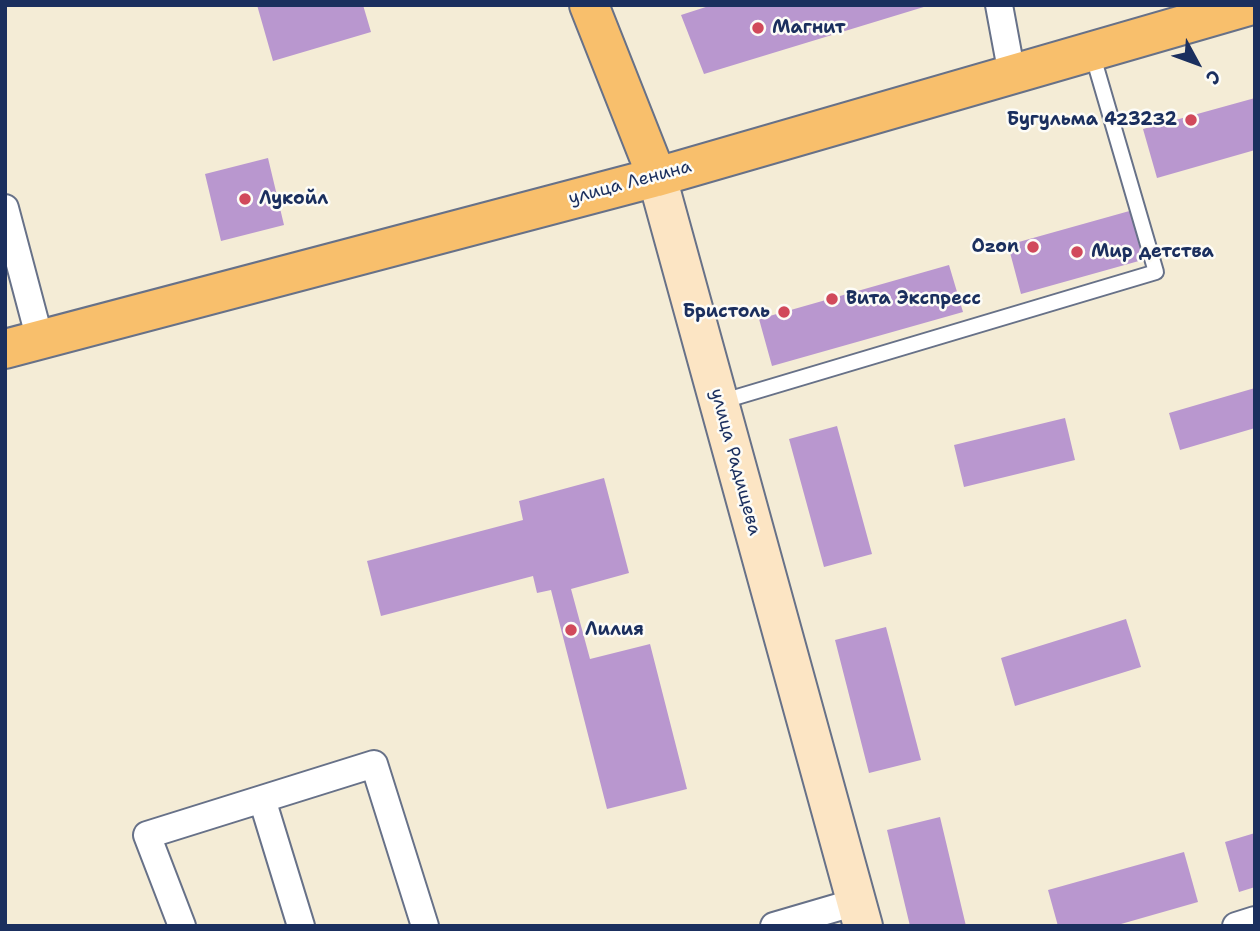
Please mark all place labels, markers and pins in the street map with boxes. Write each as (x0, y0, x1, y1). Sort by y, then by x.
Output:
place label: Магнит (772, 17, 846, 39)
marker: Магнит (750, 20, 766, 36)
place label: Бугульма 423232 (1007, 109, 1177, 131)
marker: Бугульма 423232 (1183, 112, 1199, 128)
place label: Лукойл (259, 188, 328, 210)
marker: Лукойл (237, 191, 253, 207)
place label: Ozon (972, 236, 1019, 258)
marker: Ozon (1025, 239, 1041, 255)
place label: Мир детства (1091, 241, 1214, 263)
marker: Мир детства (1069, 244, 1085, 260)
place label: Вита Экспресс (846, 288, 981, 310)
marker: Вита Экспресс (824, 291, 840, 307)
place label: Бристоль (683, 301, 770, 323)
marker: Бристоль (776, 304, 792, 320)
place label: Лилия (585, 619, 644, 641)
marker: Лилия (563, 622, 579, 638)

